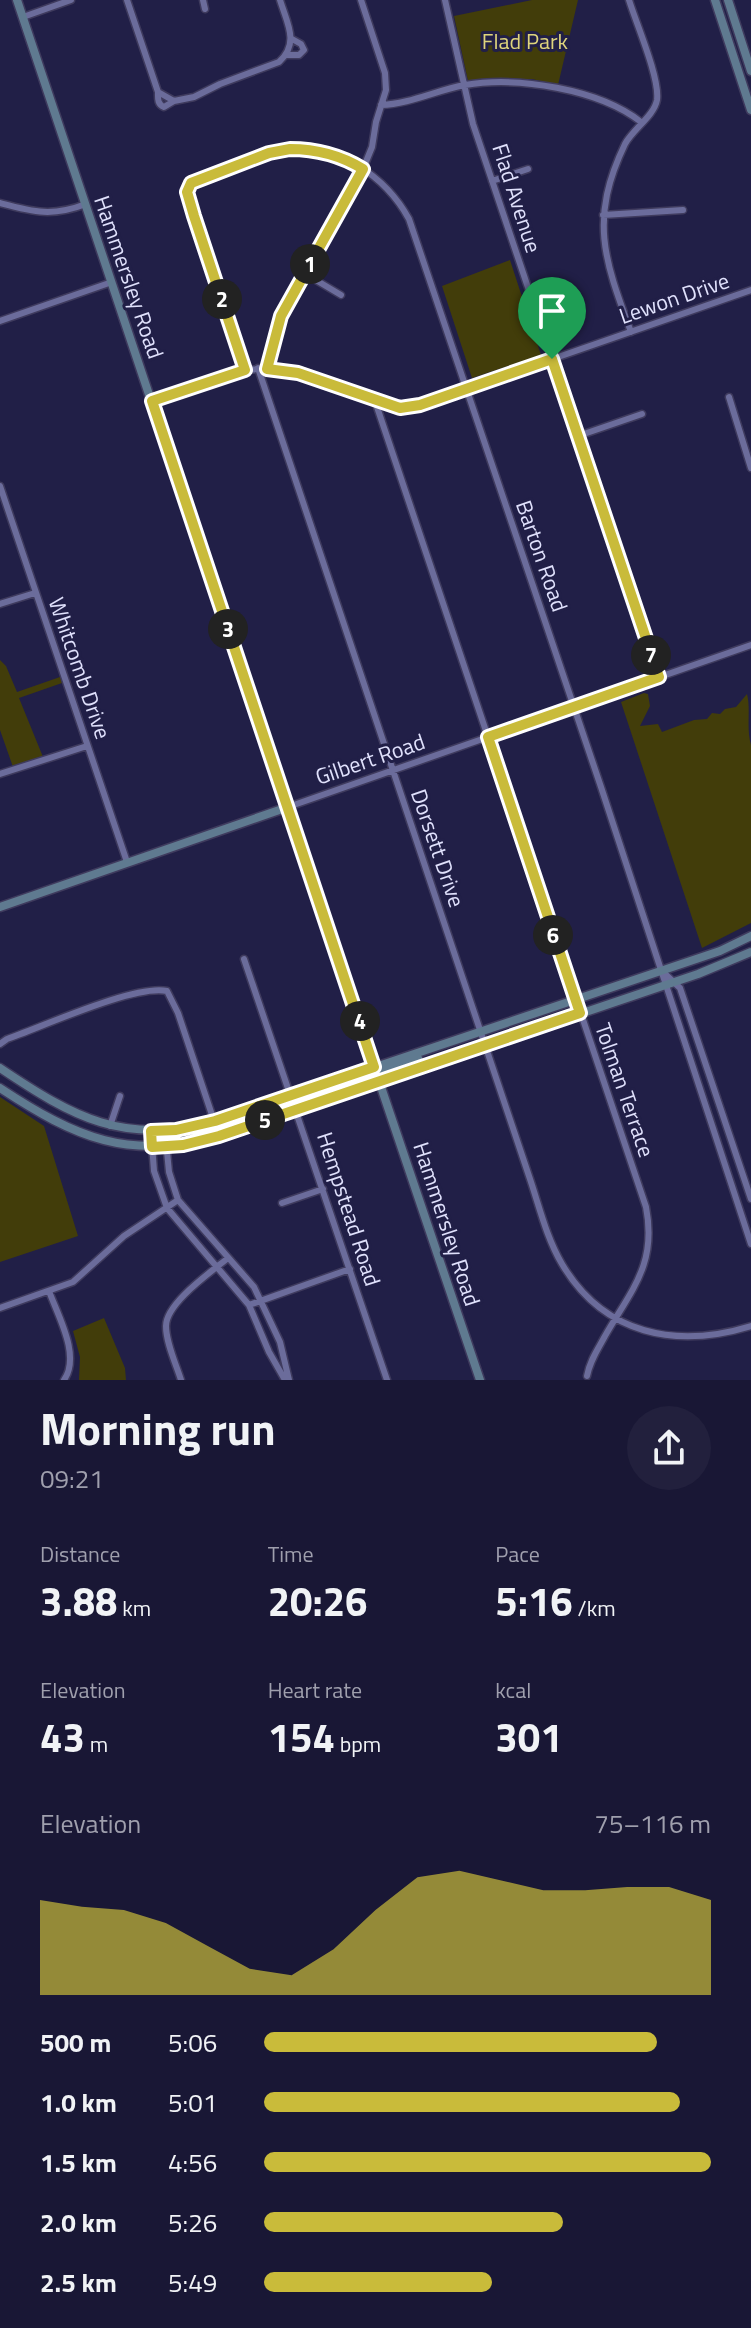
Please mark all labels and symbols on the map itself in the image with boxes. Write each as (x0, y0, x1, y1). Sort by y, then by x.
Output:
park label: Flad Park (482, 24, 569, 58)
street label: Flad Avenue (483, 139, 551, 257)
street label: Hammersley Road (85, 191, 173, 363)
pin: 1 (290, 244, 330, 284)
street label: Lewon Drive (614, 263, 734, 333)
pin (518, 277, 586, 359)
pin: 2 (202, 279, 242, 319)
street label: Barton Road (507, 496, 577, 616)
street label: Whitcomb Drive (40, 593, 120, 743)
pin: 3 (208, 609, 248, 649)
pin: 7 (631, 635, 671, 675)
street label: Gilbert Road (311, 724, 429, 794)
street label: Dorsett Drive (402, 784, 474, 912)
pin: 6 (533, 915, 573, 955)
pin: 4 (340, 1001, 380, 1041)
street label: Tolman Terrace (586, 1018, 664, 1162)
pin: 5 (245, 1100, 285, 1140)
street label: Hempstead Road (308, 1128, 390, 1290)
street label: Hammersley Road (404, 1138, 490, 1310)

